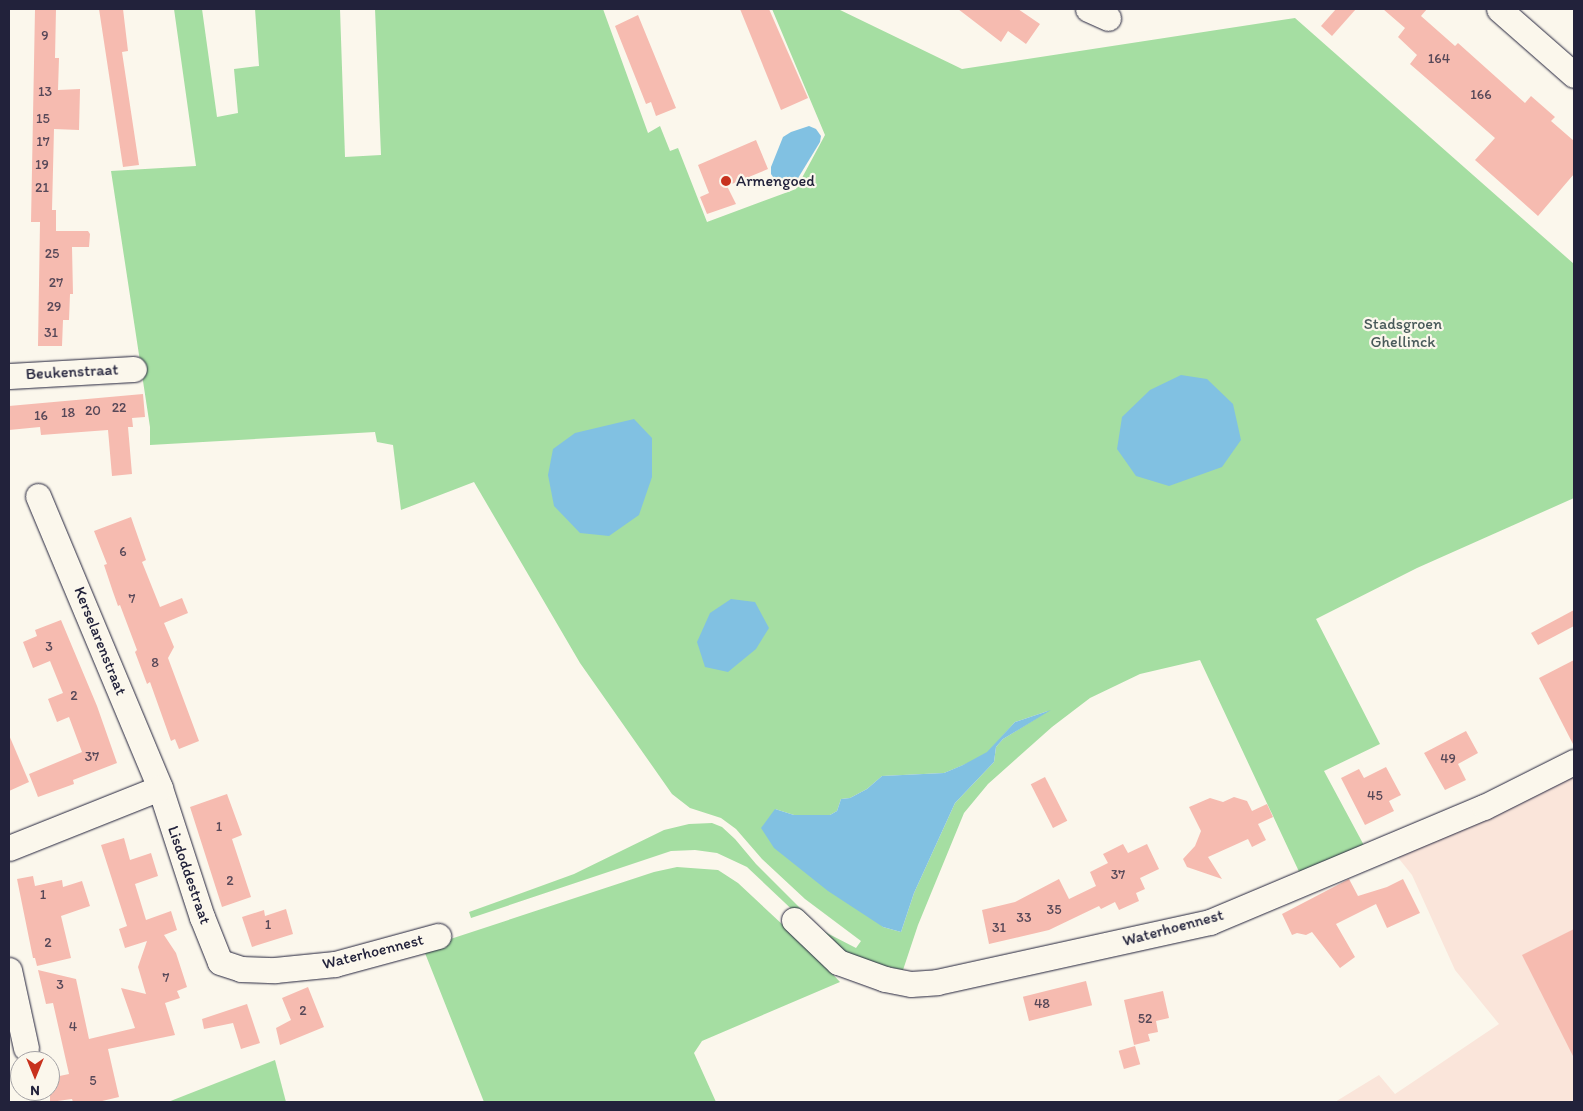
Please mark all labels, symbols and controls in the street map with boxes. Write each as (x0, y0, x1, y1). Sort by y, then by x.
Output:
house number: 9 (41, 28, 49, 44)
house number: 164 (1428, 51, 1450, 67)
house number: 13 (38, 84, 52, 100)
house number: 166 (1470, 87, 1492, 103)
house number: 15 (36, 111, 50, 127)
house number: 17 (36, 134, 50, 150)
house number: 19 (35, 157, 49, 173)
place label: Armengoed (736, 171, 815, 191)
marker: Armengoed (720, 175, 732, 187)
house number: 21 (35, 180, 49, 196)
house number: 25 (45, 246, 59, 262)
house number: 27 (49, 275, 63, 291)
house number: 29 (47, 299, 61, 315)
park label: Stadsgroen Ghellinck (1364, 314, 1442, 352)
house number: 31 (44, 325, 58, 341)
street label: Beukenstraat (25, 360, 119, 384)
house number: 22 (112, 400, 126, 416)
house number: 20 (85, 403, 101, 419)
house number: 18 (61, 405, 75, 421)
house number: 16 (34, 408, 48, 424)
house number: 6 (119, 544, 127, 560)
street label: Kerselarenstraat (69, 584, 131, 698)
house number: 7 (129, 591, 135, 607)
house number: 3 (45, 639, 53, 655)
house number: 8 (151, 655, 159, 671)
house number: 2 (70, 688, 78, 704)
house number: 37 (85, 749, 99, 765)
house number: 49 (1440, 751, 1456, 767)
house number: 45 (1367, 788, 1383, 804)
house number: 1 (216, 819, 222, 835)
street label: Lisdoddestraat (163, 823, 215, 927)
house number: 37 (1111, 867, 1125, 883)
house number: 2 (226, 873, 234, 889)
house number: 1 (40, 887, 46, 903)
house number: 35 (1047, 902, 1061, 918)
street label: Waterhoennest (1120, 905, 1226, 951)
house number: 33 (1016, 910, 1032, 926)
house number: 1 (265, 917, 271, 933)
house number: 31 (992, 920, 1006, 936)
street label: Waterhoennest (320, 930, 426, 974)
house number: 2 (44, 935, 52, 951)
house number: 7 (163, 970, 169, 986)
house number: 3 (56, 977, 64, 993)
house number: 48 (1034, 996, 1050, 1012)
house number: 2 (299, 1003, 307, 1019)
house number: 52 (1138, 1011, 1152, 1027)
house number: 4 (69, 1019, 77, 1035)
north arrow (10, 1051, 60, 1101)
house number: 5 (89, 1073, 97, 1089)
text: N (30, 1082, 40, 1099)

